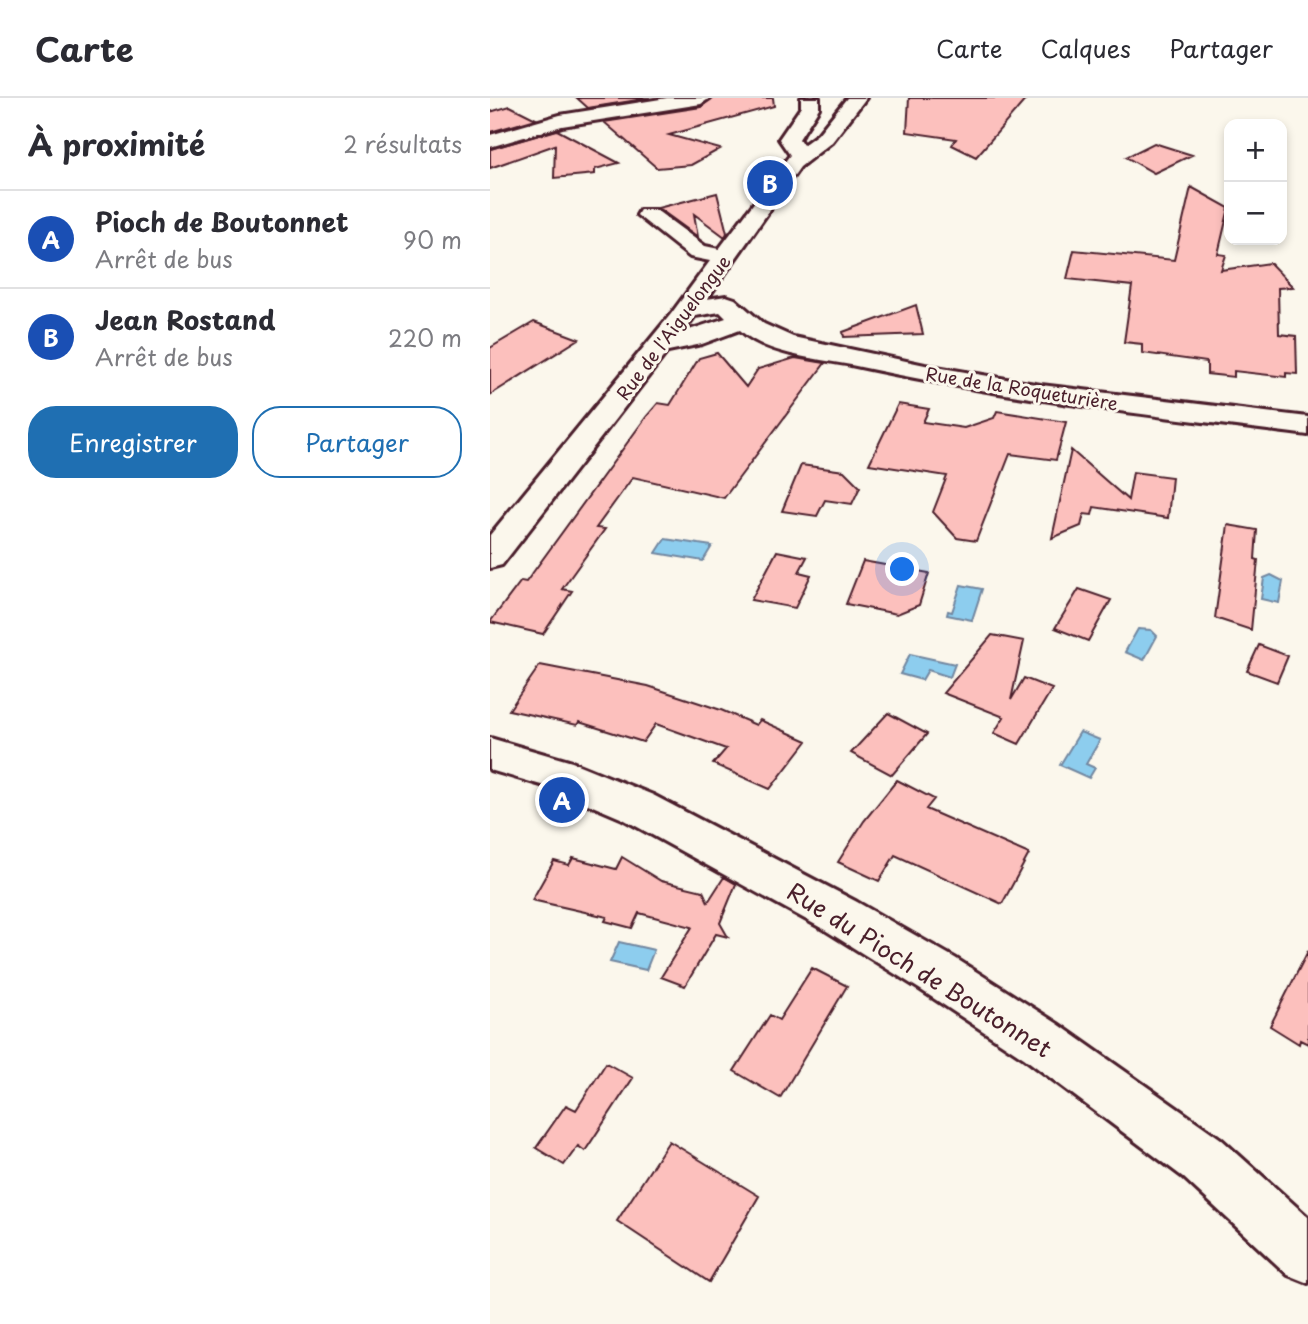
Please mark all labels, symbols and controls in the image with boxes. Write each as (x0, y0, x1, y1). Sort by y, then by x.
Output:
text: Carte (35, 23, 134, 73)
text: Carte (936, 30, 1002, 66)
text: Calques (1040, 30, 1131, 66)
text: Partager (1169, 30, 1273, 66)
map controls (1224, 119, 1287, 245)
button: + (1224, 119, 1287, 182)
text: À proximité (28, 121, 205, 166)
text: 2 résultats (343, 126, 462, 161)
pin: B (747, 157, 793, 209)
button: − (1224, 182, 1287, 245)
text: Pioch de Boutonnet (95, 202, 349, 241)
text: A (42, 222, 60, 257)
text: 90 m (403, 222, 462, 257)
text: Arrêt de bus (95, 241, 233, 276)
street label: Rue de l'Aiguelongue (609, 249, 737, 405)
text: Jean Rostand (95, 300, 275, 339)
text: B (43, 320, 59, 355)
text: 220 m (388, 320, 462, 355)
text: Arrêt de bus (95, 339, 233, 374)
street label: Rue de la Roqueturière (924, 359, 1120, 417)
button: Enregistrer (28, 406, 238, 478)
button: Partager (252, 406, 462, 478)
your location (885, 552, 919, 586)
pin: A (539, 774, 585, 826)
street label: Rue du Pioch de Boutonnet (781, 873, 1059, 1065)

